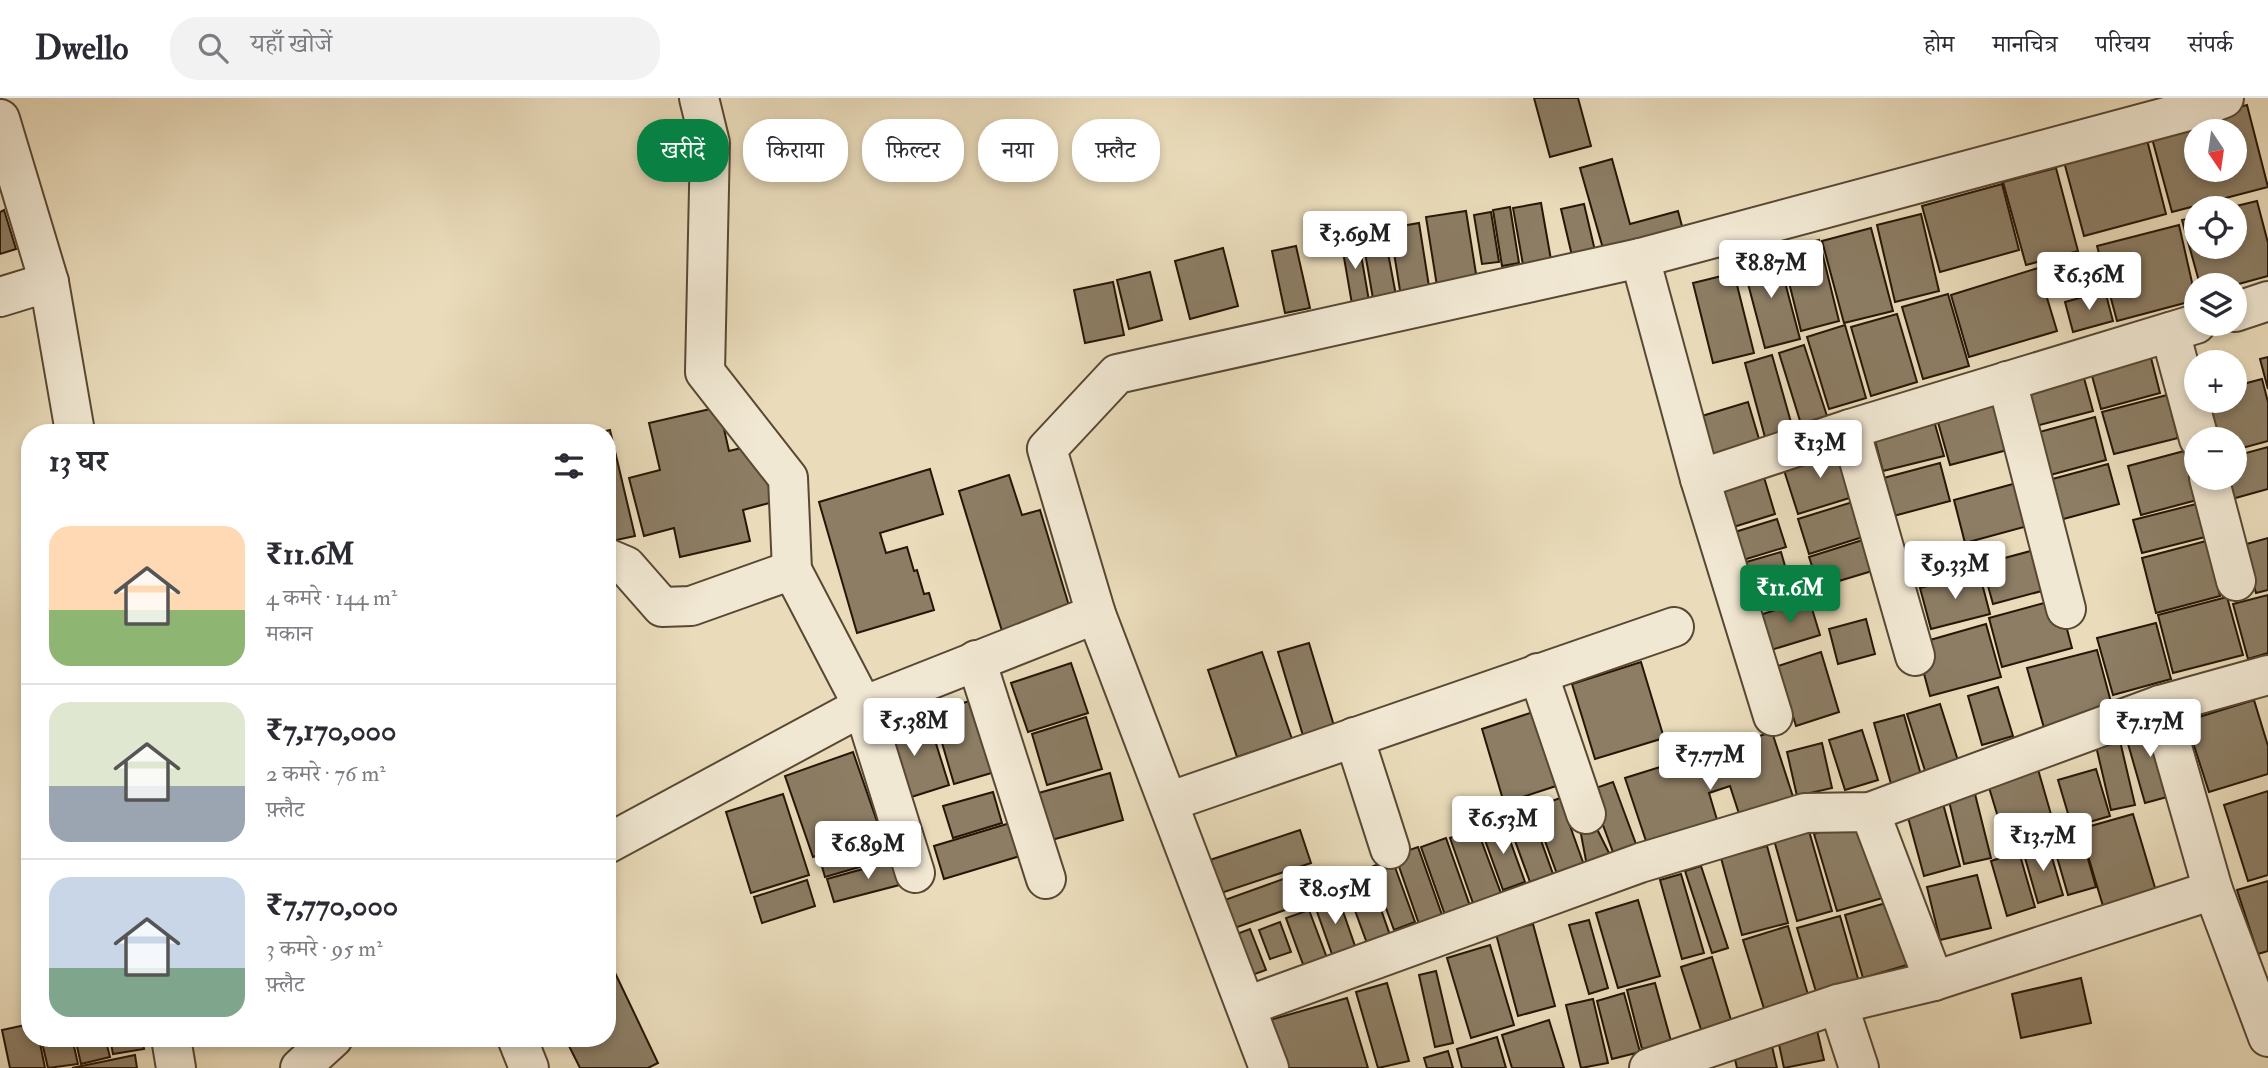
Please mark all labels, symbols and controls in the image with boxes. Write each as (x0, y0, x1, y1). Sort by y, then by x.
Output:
search box (170, 17, 660, 80)
text: Dwello (35, 28, 128, 69)
text: यहाँ खोजें (250, 28, 332, 60)
icon: search (194, 29, 232, 67)
text: होम (1924, 29, 1954, 60)
text: मानचित्र (1992, 29, 2058, 60)
text: परिचय (2096, 29, 2150, 60)
text: संपर्क (2188, 29, 2233, 60)
chip: खरीदें (637, 119, 729, 182)
chip: किराया (743, 119, 848, 182)
chip: फ़िल्टर (862, 119, 964, 182)
chip: नया (978, 119, 1058, 182)
chip: फ़्लैट (1072, 119, 1160, 182)
north arrow (2184, 119, 2247, 182)
map controls (2184, 119, 2247, 490)
button: locate (2184, 196, 2247, 259)
pin: ₹3.69M (1298, 212, 1412, 271)
text: ₹3.69M (1319, 219, 1391, 248)
pin: ₹8.87M (1714, 240, 1828, 300)
text: ₹8.87M (1735, 248, 1807, 277)
pin: ₹6.36M (2032, 252, 2146, 312)
text: ₹6.36M (2053, 260, 2125, 289)
button: layers (2184, 273, 2247, 336)
button: + (2184, 350, 2247, 413)
pin: ₹13M (1779, 420, 1861, 480)
button: − (2184, 427, 2247, 490)
text: ₹13M (1794, 428, 1846, 457)
text: 13 घर (49, 443, 107, 480)
icon: filters (550, 447, 588, 485)
text: ₹11.6M (266, 536, 354, 573)
pin: ₹9.33M (1898, 542, 2012, 601)
text: ₹9.33M (1920, 549, 1990, 578)
icon: home (105, 554, 189, 638)
pin: ₹11.6M (1733, 566, 1847, 625)
text: ₹11.6M (1756, 573, 1824, 602)
text: 4 कमरे · 144 m² (266, 583, 397, 612)
text: मकान (266, 619, 313, 648)
pin: ₹5.38M (857, 698, 971, 758)
pin: ₹7.17M (2093, 700, 2207, 759)
text: ₹5.38M (879, 706, 949, 735)
text: ₹7.17M (2116, 707, 2184, 736)
text: ₹7,170,000 (266, 712, 396, 749)
icon: home (105, 730, 189, 814)
pin: ₹7.77M (1653, 732, 1767, 792)
text: ₹7.77M (1675, 740, 1745, 769)
text: 2 कमरे · 76 m² (266, 759, 386, 788)
text: फ़्लैट (266, 795, 304, 824)
pin: ₹6.53M (1446, 796, 1560, 856)
text: ₹6.53M (1468, 804, 1538, 833)
pin: ₹13.7M (1986, 814, 2100, 873)
text: ₹13.7M (2010, 821, 2076, 850)
pin: ₹6.89M (811, 822, 925, 881)
text: ₹6.89M (831, 829, 905, 858)
pin: ₹8.05M (1278, 866, 1392, 926)
text: ₹8.05M (1299, 874, 1371, 903)
text: ₹7,770,000 (266, 887, 398, 924)
icon: home (105, 905, 189, 989)
text: 3 कमरे · 95 m² (266, 934, 383, 963)
text: फ़्लैट (266, 970, 304, 999)

